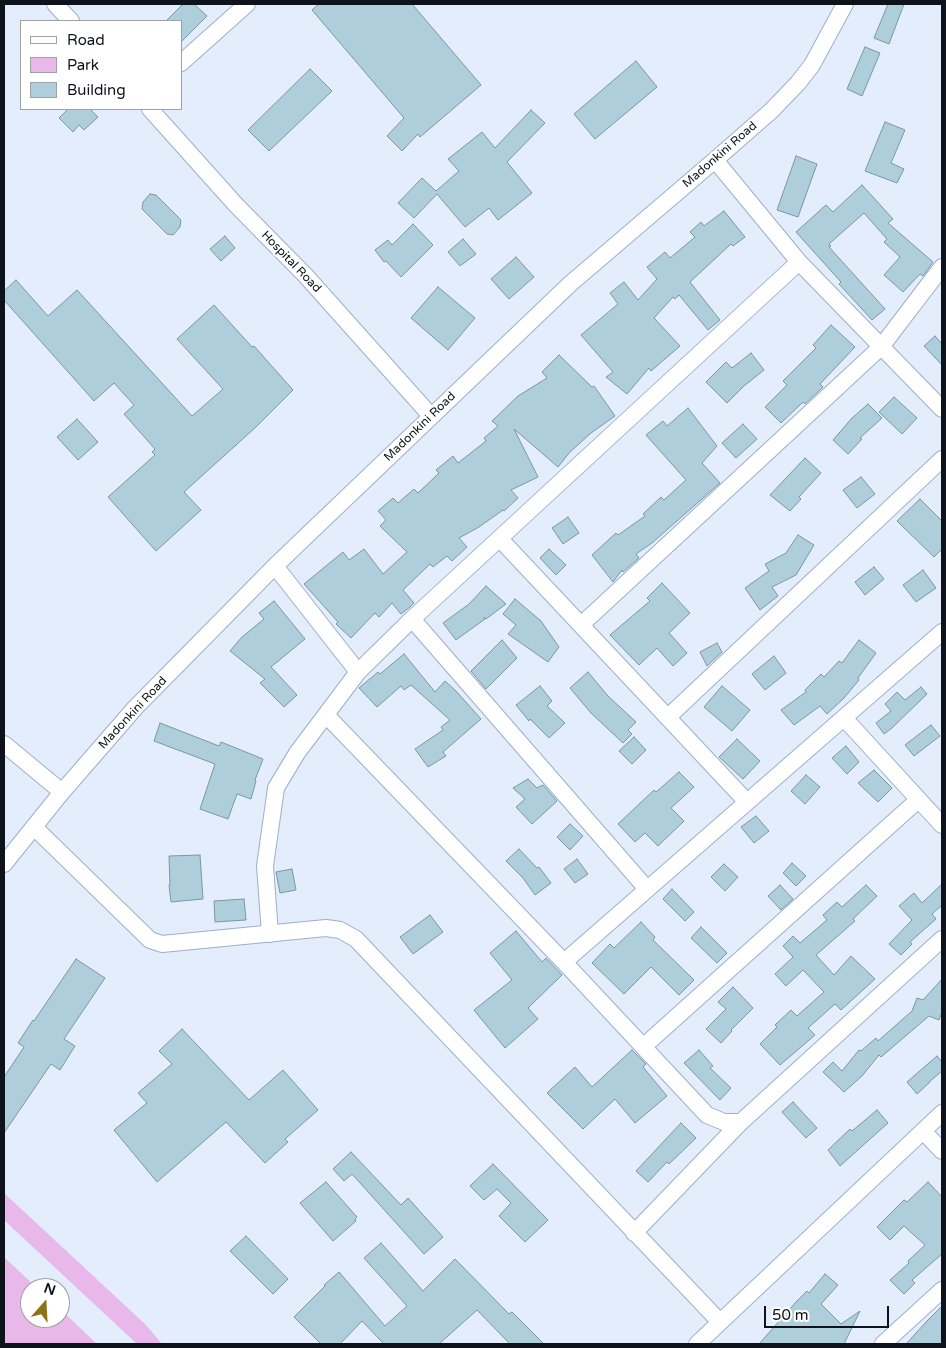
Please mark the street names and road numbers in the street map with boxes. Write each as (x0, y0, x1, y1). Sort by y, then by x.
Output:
street label: Madonkini Road (680, 119, 760, 191)
street label: Hospital Road (258, 228, 324, 296)
street label: Madonkini Road (381, 389, 459, 465)
street label: Madonkini Road (96, 674, 170, 752)

